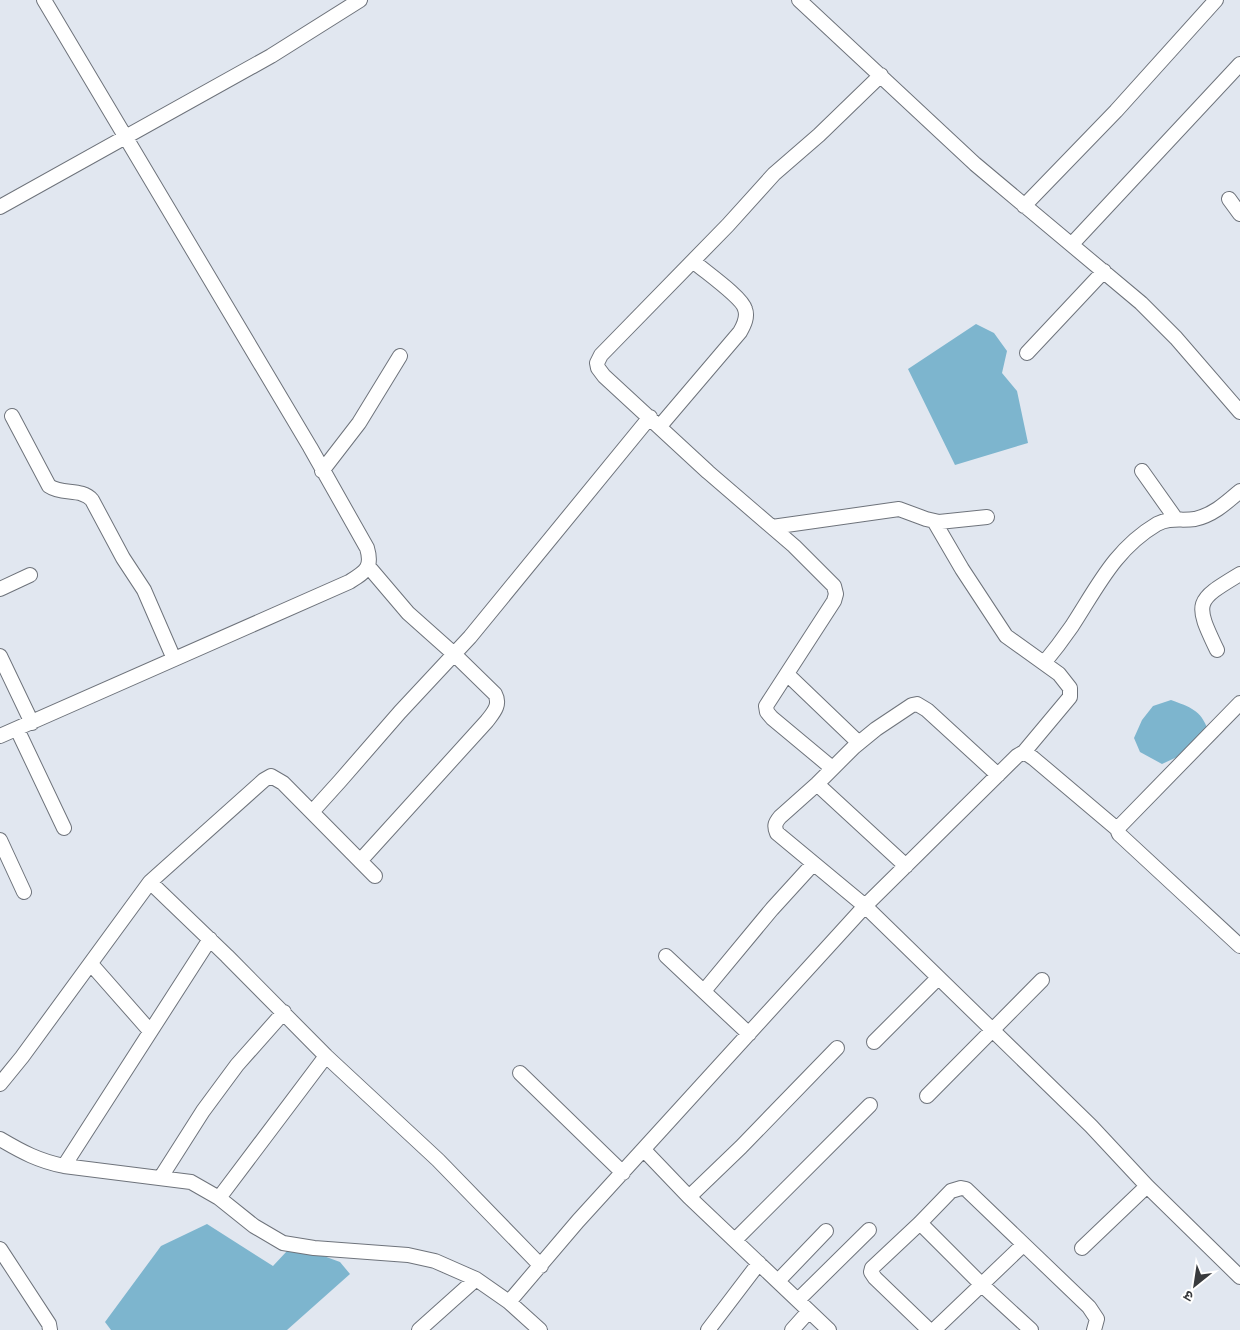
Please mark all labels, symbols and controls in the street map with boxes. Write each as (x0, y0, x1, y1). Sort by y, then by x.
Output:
north arrow (1170, 1260, 1220, 1310)
text: उ (1180, 1286, 1197, 1305)

